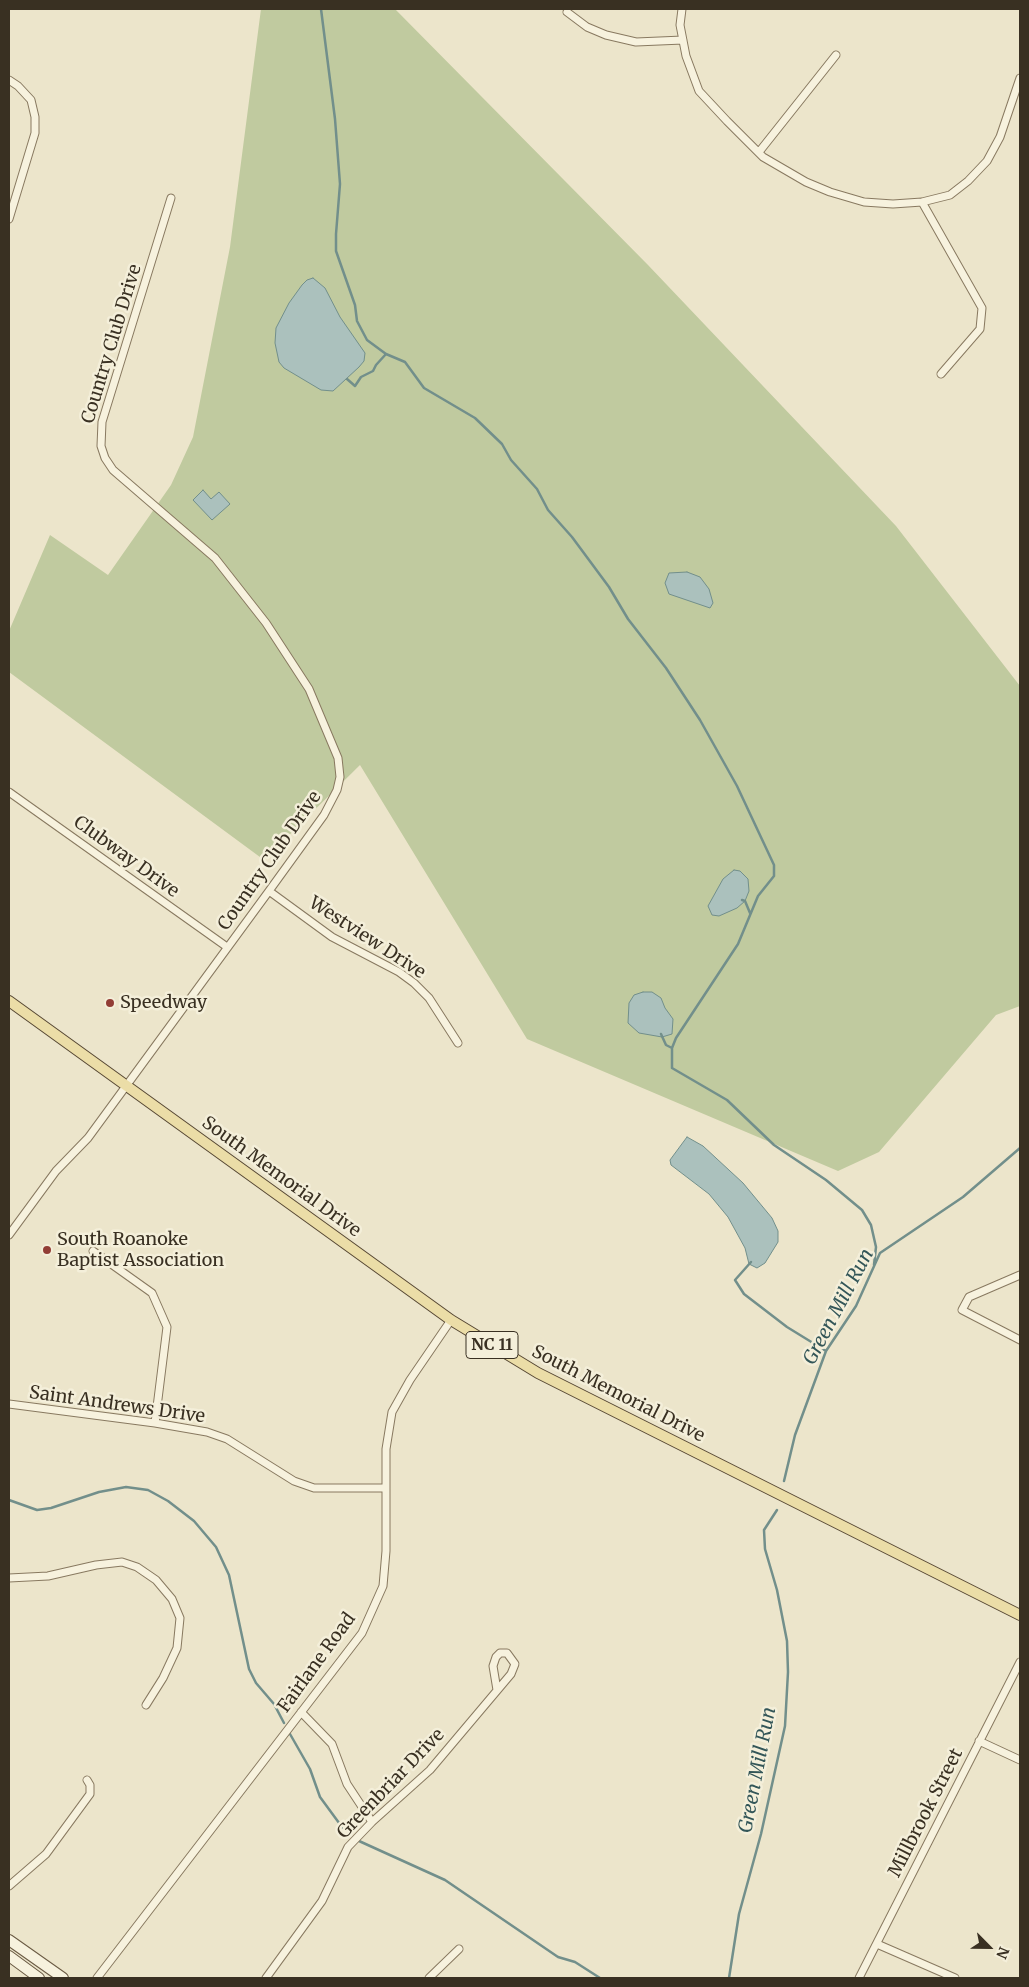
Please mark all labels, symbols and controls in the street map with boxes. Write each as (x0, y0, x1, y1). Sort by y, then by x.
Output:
street label: Country Club Drive (78, 262, 146, 426)
street label: Country Club Drive (214, 787, 326, 935)
street label: Clubway Drive (69, 812, 183, 902)
street label: Westview Drive (305, 892, 429, 984)
place label: Speedway (120, 992, 207, 1014)
marker: Speedway (104, 997, 116, 1009)
street label: South Memorial Drive (197, 1112, 365, 1242)
place label: South Roanoke Baptist Association (57, 1229, 224, 1272)
marker: South Roanoke Baptist Association (41, 1244, 53, 1256)
water label: Green Mill Run (799, 1245, 879, 1369)
road number: NC 11 (466, 1332, 518, 1358)
street label: South Memorial Drive (528, 1341, 708, 1447)
street label: Saint Andrews Drive (28, 1382, 206, 1428)
street label: Fairlane Road (274, 1609, 360, 1717)
water label: Green Mill Run (735, 1705, 781, 1835)
street label: Greenbriar Drive (333, 1724, 449, 1844)
street label: Millbrook Street (884, 1745, 968, 1881)
north arrow (964, 1922, 1014, 1972)
text: N (992, 1944, 1013, 1961)

